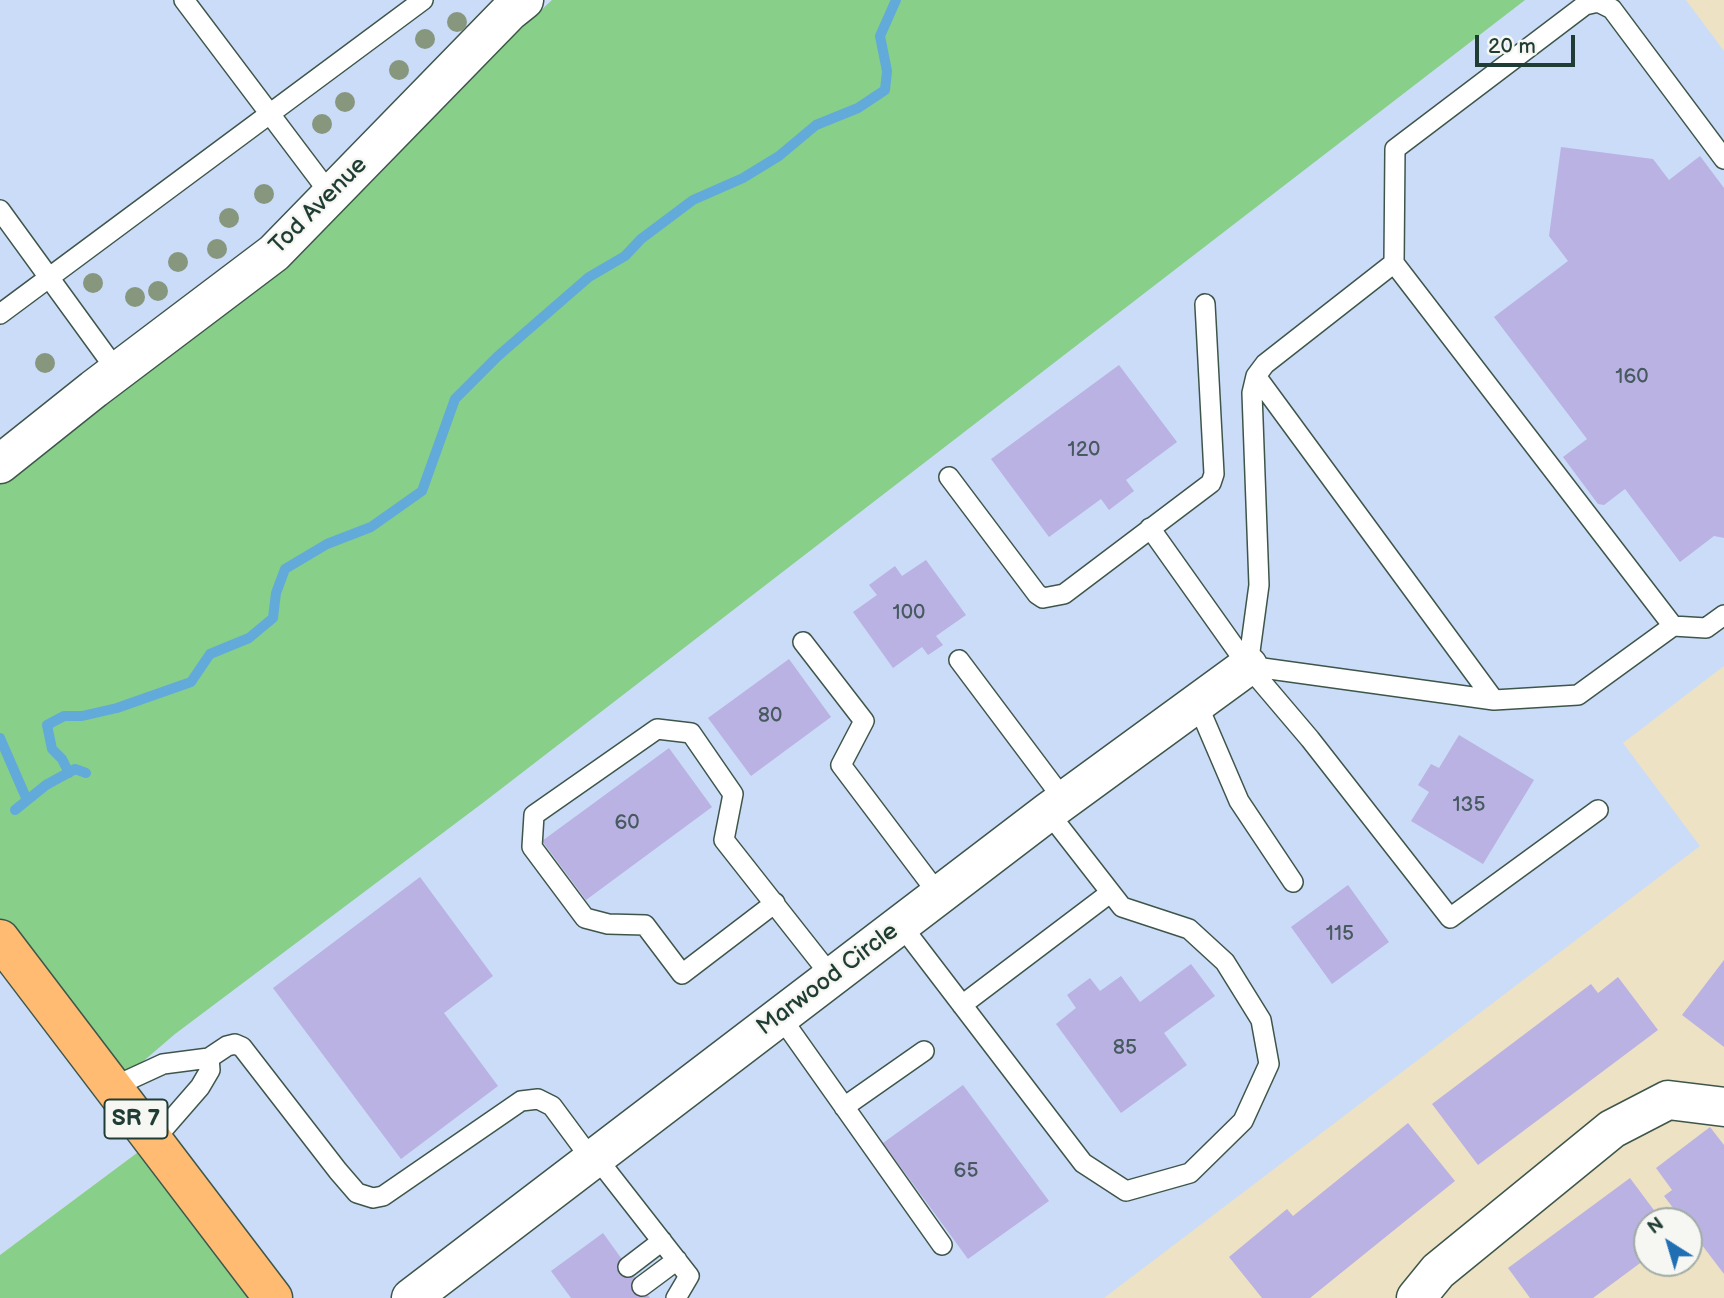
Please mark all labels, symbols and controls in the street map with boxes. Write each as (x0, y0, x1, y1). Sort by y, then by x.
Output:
scale bar (1479, 21, 1579, 65)
text: 20 m (1488, 34, 1536, 59)
street label: Tod Avenue (264, 151, 374, 261)
house number: 160 (1615, 365, 1649, 391)
house number: 120 (1068, 438, 1100, 464)
house number: 100 (893, 601, 925, 627)
house number: 80 (758, 704, 782, 730)
house number: 135 (1452, 793, 1486, 819)
house number: 60 (614, 811, 640, 837)
street label: Marwood Circle (752, 918, 904, 1042)
house number: 115 (1326, 922, 1354, 948)
house number: 85 (1113, 1036, 1137, 1062)
road number: SR 7 (104, 1100, 168, 1138)
house number: 65 (954, 1159, 978, 1185)
north arrow (1633, 1207, 1703, 1277)
text: N (1644, 1213, 1669, 1240)

